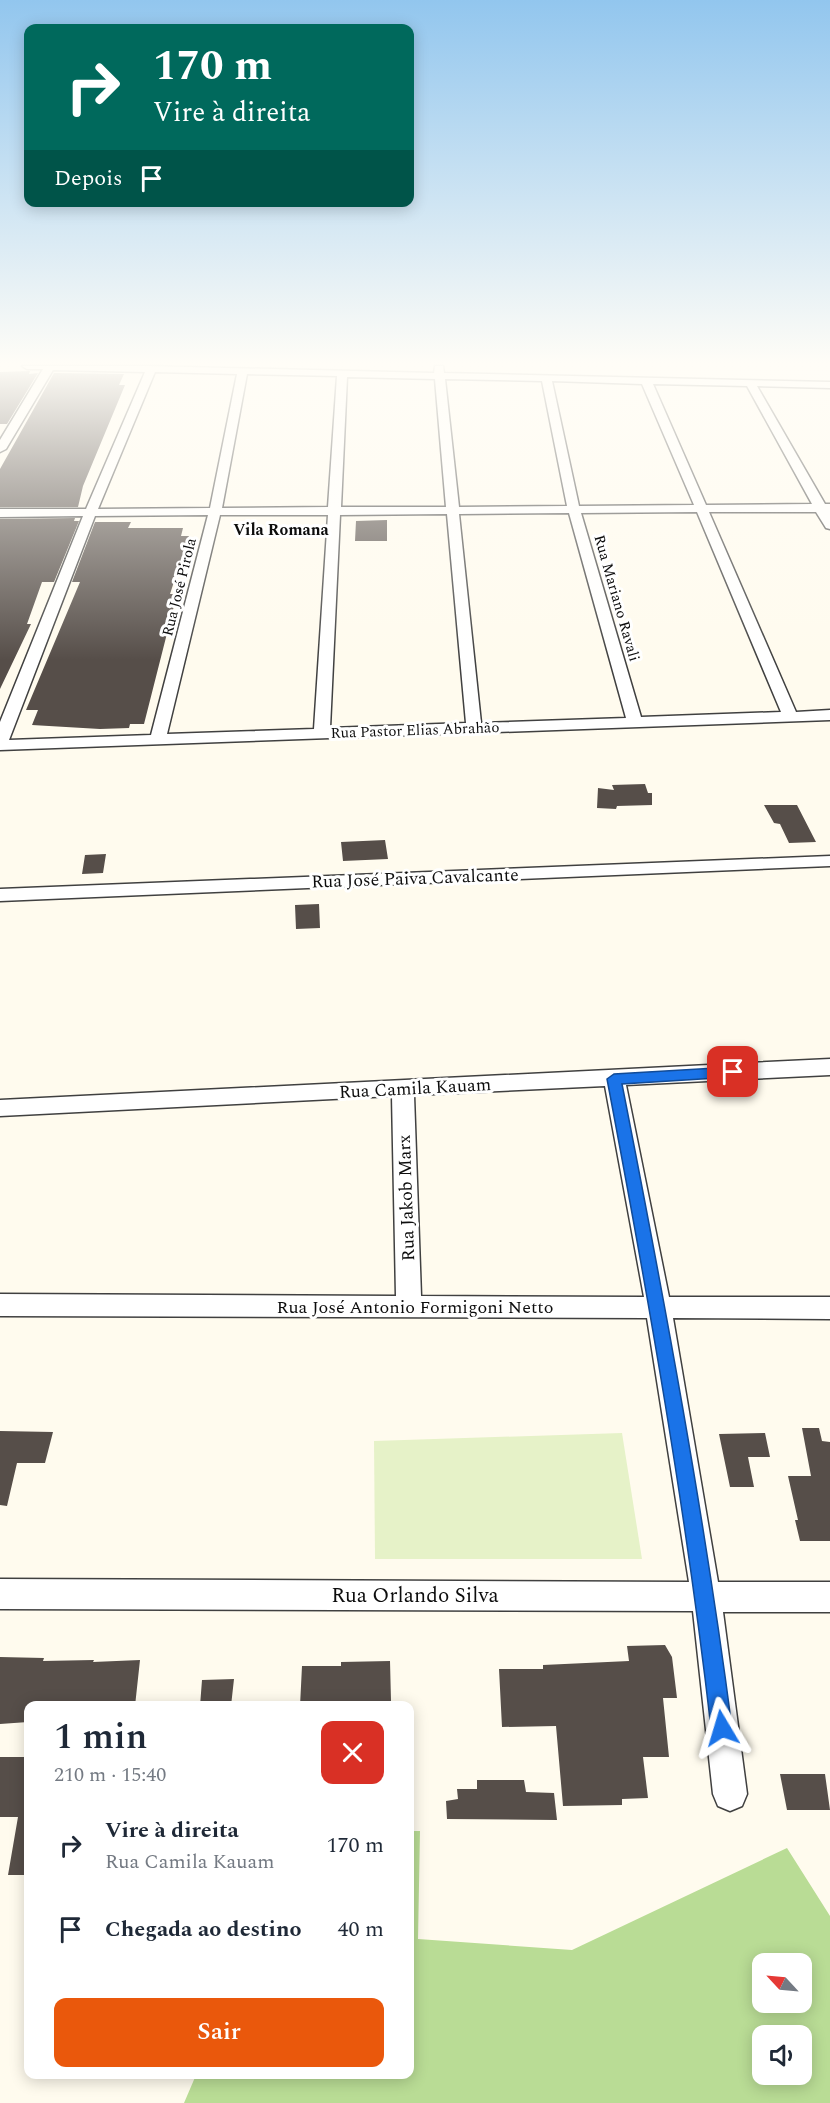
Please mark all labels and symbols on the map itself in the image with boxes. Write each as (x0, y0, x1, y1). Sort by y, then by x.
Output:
district label: Vila Romana (233, 518, 330, 542)
street label: Rua Mariano Ravali (587, 532, 646, 664)
street label: Rua José Pirola (156, 535, 203, 639)
street label: Rua Pastor Elias Abrahão (330, 716, 500, 745)
street label: Rua José Paiva Cavalcante (311, 861, 519, 896)
pin (707, 1046, 758, 1097)
street label: Rua Camila Kauam (338, 1071, 492, 1106)
street label: Rua Jakob Marx (391, 1134, 422, 1262)
street label: Rua José Antonio Formigoni Netto (277, 1294, 553, 1321)
street label: Rua Orlando Silva (331, 1580, 500, 1612)
position arrow (690, 1696, 754, 1760)
north arrow (752, 1953, 812, 2013)

